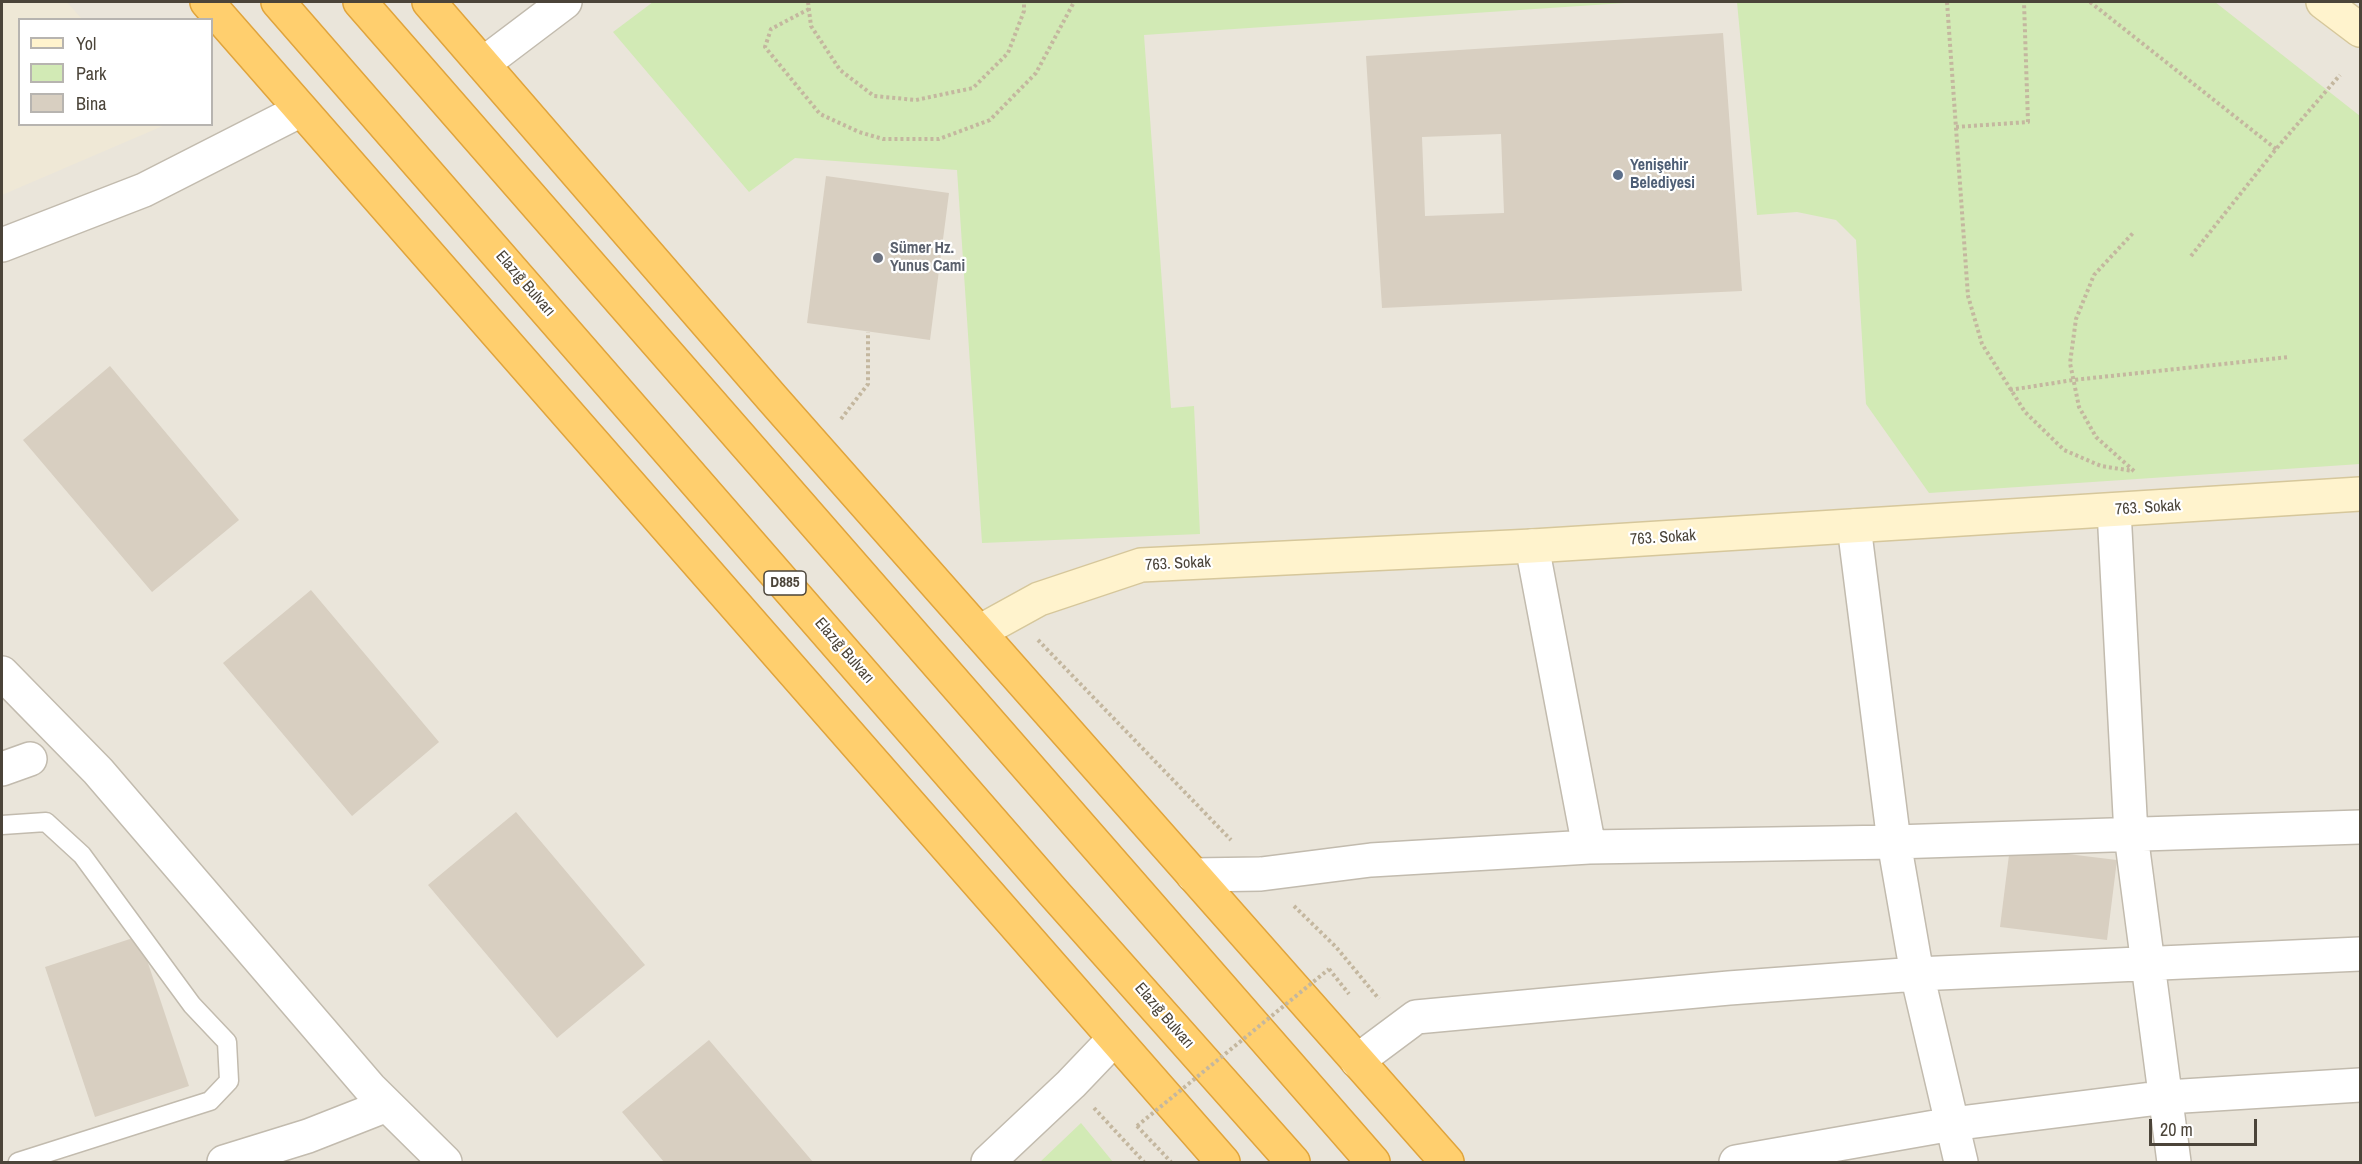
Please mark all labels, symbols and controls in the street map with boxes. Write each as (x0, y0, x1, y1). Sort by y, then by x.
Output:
legend (18, 18, 213, 126)
text: Yol (76, 31, 96, 56)
text: Park (76, 61, 106, 86)
text: Bina (76, 91, 106, 116)
place label: Yenişehir Belediyesi (1630, 156, 1695, 194)
marker: Yenişehir Belediyesi (1611, 168, 1625, 182)
place label: Sümer Hz. Yunus Cami (890, 239, 965, 277)
street label: Elazığ Bulvarı (491, 247, 559, 321)
marker: Sümer Hz. Yunus Cami (871, 251, 885, 265)
street label: 763. Sokak (2115, 496, 2181, 520)
street label: 763. Sokak (1630, 526, 1696, 550)
street label: 763. Sokak (1145, 553, 1211, 575)
road number: D885 (764, 571, 806, 595)
street label: Elazığ Bulvarı (810, 614, 878, 688)
street label: Elazığ Bulvarı (1130, 979, 1198, 1053)
scale bar (2152, 1107, 2260, 1145)
text: 20 m (2160, 1117, 2193, 1142)

